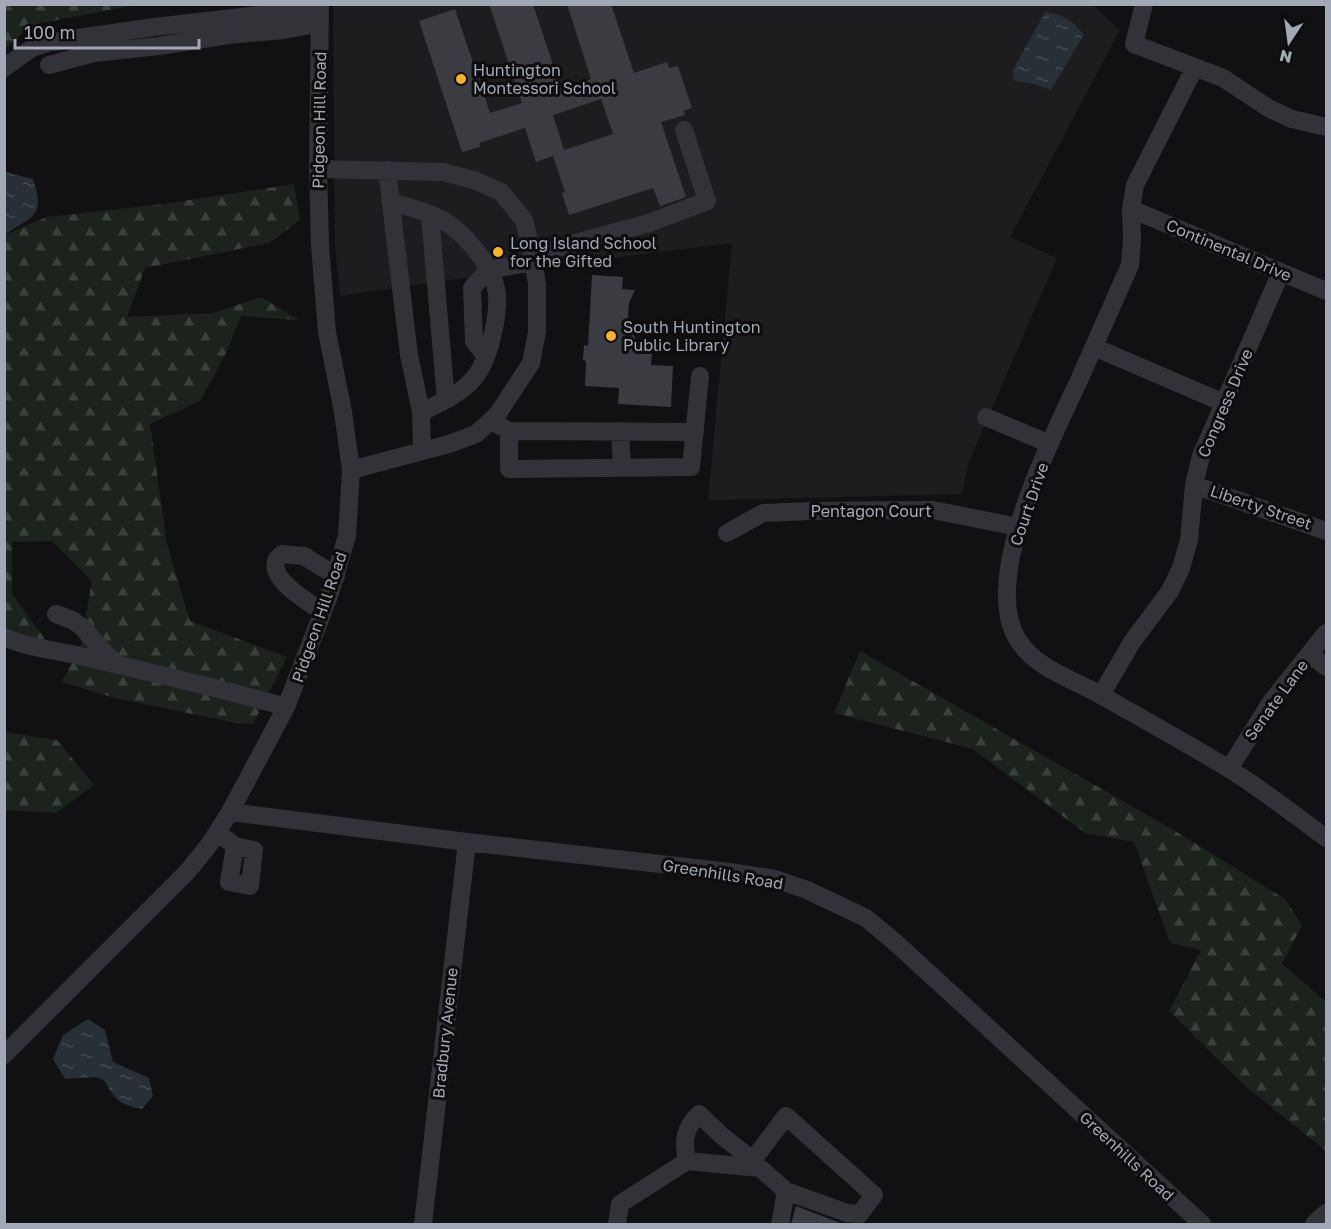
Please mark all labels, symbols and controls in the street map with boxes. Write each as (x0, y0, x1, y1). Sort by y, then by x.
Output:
scale bar (15, 12, 200, 50)
north arrow (1259, 12, 1319, 72)
text: 100 m (24, 21, 75, 43)
text: N (1277, 46, 1294, 68)
street label: Pidgeon Hill Road (308, 51, 330, 189)
place label: Huntington Montessori School (473, 60, 616, 98)
marker: Huntington Montessori School (454, 72, 468, 86)
street label: Continental Drive (1163, 215, 1295, 285)
place label: Long Island School for the Gifted (510, 233, 657, 271)
marker: Long Island School for the Gifted (491, 245, 505, 259)
place label: South Huntington Public Library (623, 317, 761, 355)
marker: South Huntington Public Library (604, 329, 618, 343)
street label: Congress Drive (1193, 346, 1257, 460)
street label: Court Drive (1005, 460, 1053, 548)
street label: Liberty Street (1208, 480, 1314, 534)
street label: Pentagon Court (810, 501, 932, 521)
street label: Pidgeon Hill Road (287, 549, 351, 685)
street label: Senate Lane (1240, 656, 1312, 744)
street label: Greenhills Road (661, 855, 785, 893)
street label: Bradbury Avenue (428, 967, 462, 1099)
street label: Greenhills Road (1076, 1107, 1178, 1205)

